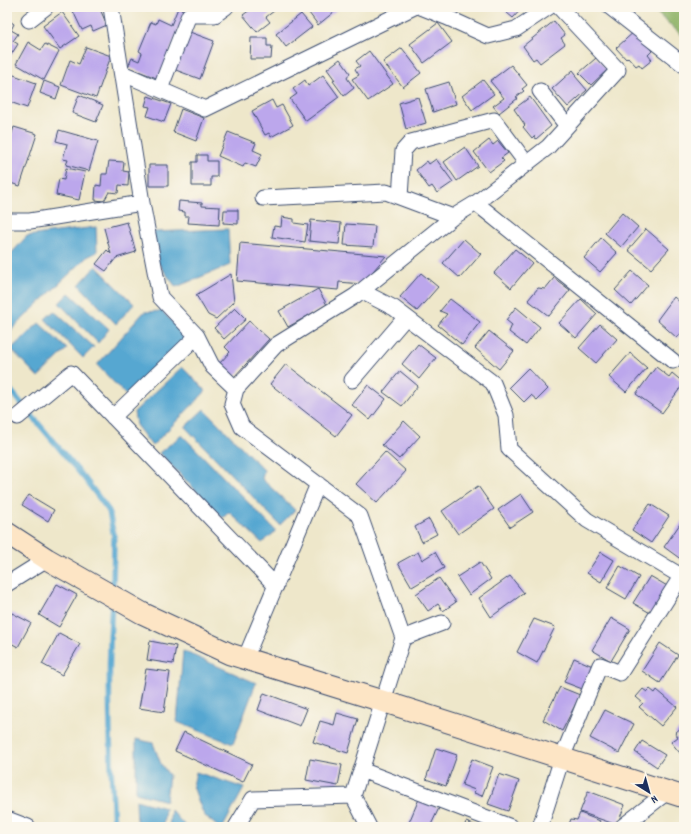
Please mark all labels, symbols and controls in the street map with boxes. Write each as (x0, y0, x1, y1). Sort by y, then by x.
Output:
north arrow (629, 772, 669, 812)
text: N (646, 790, 661, 807)

